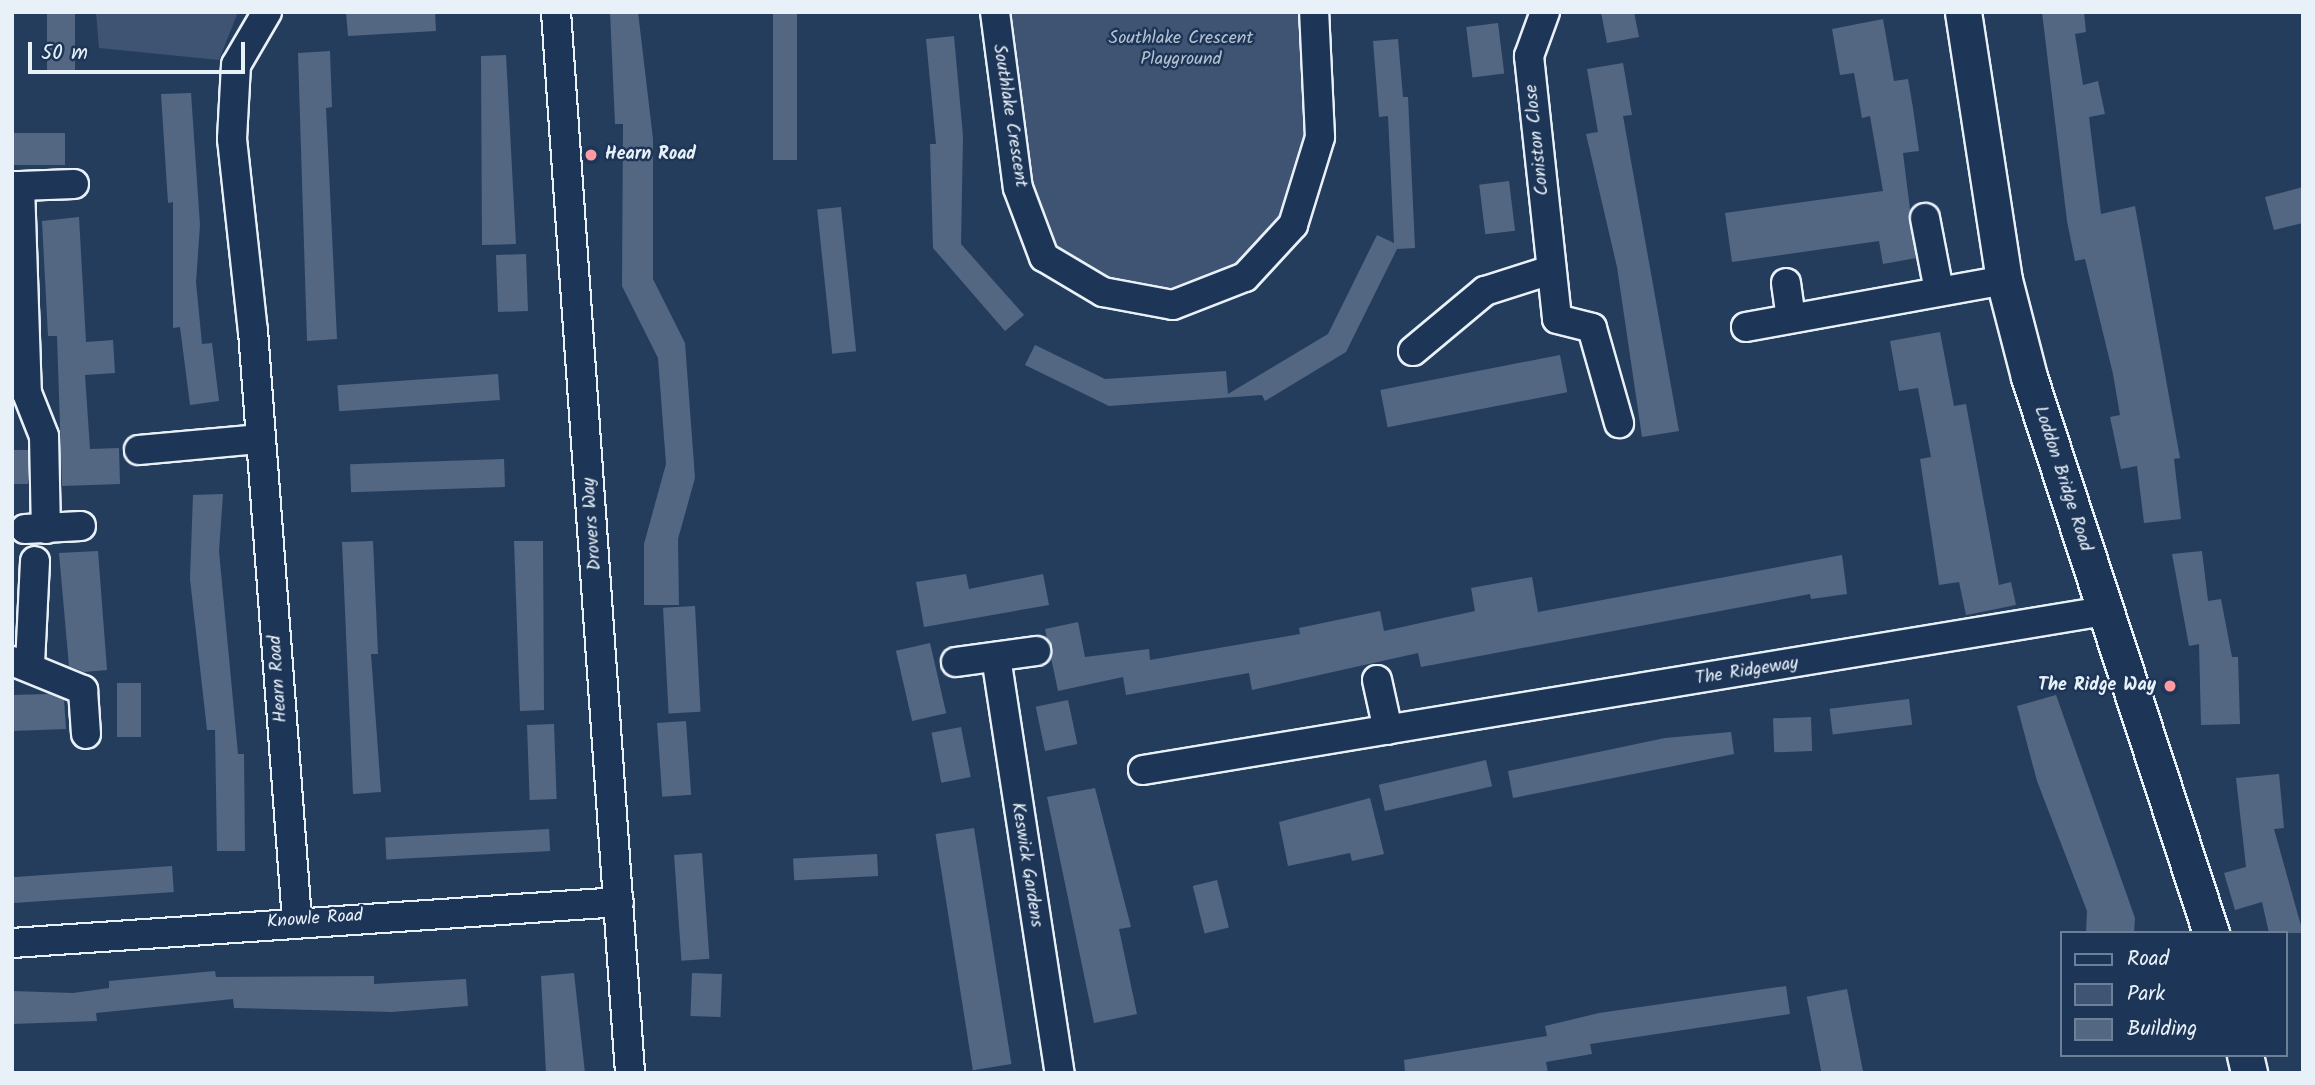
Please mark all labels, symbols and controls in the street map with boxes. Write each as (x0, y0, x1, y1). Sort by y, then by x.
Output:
scale bar (32, 28, 248, 72)
park label: Southlake Crescent Playground (1109, 29, 1253, 72)
text: 50 m (41, 37, 88, 70)
street label: Southlake Crescent (987, 43, 1031, 189)
street label: Coniston Close (1521, 83, 1555, 197)
place label: Hearn Road (605, 144, 696, 166)
marker: Hearn Road (583, 147, 599, 163)
street label: Loddon Bridge Road (2028, 404, 2096, 554)
street label: Drovers Way (579, 477, 607, 571)
street label: Hearn Road (265, 635, 293, 723)
street label: The Ridgeway (1694, 653, 1800, 691)
place label: The Ridge Way (2038, 675, 2156, 697)
marker: The Ridge Way (2162, 678, 2178, 694)
street label: Keswick Gardens (1005, 801, 1047, 929)
street label: Knowle Road (266, 906, 364, 934)
legend (2060, 931, 2287, 1057)
text: Road (2127, 943, 2169, 976)
text: Park (2127, 978, 2165, 1011)
text: Building (2127, 1013, 2197, 1046)

